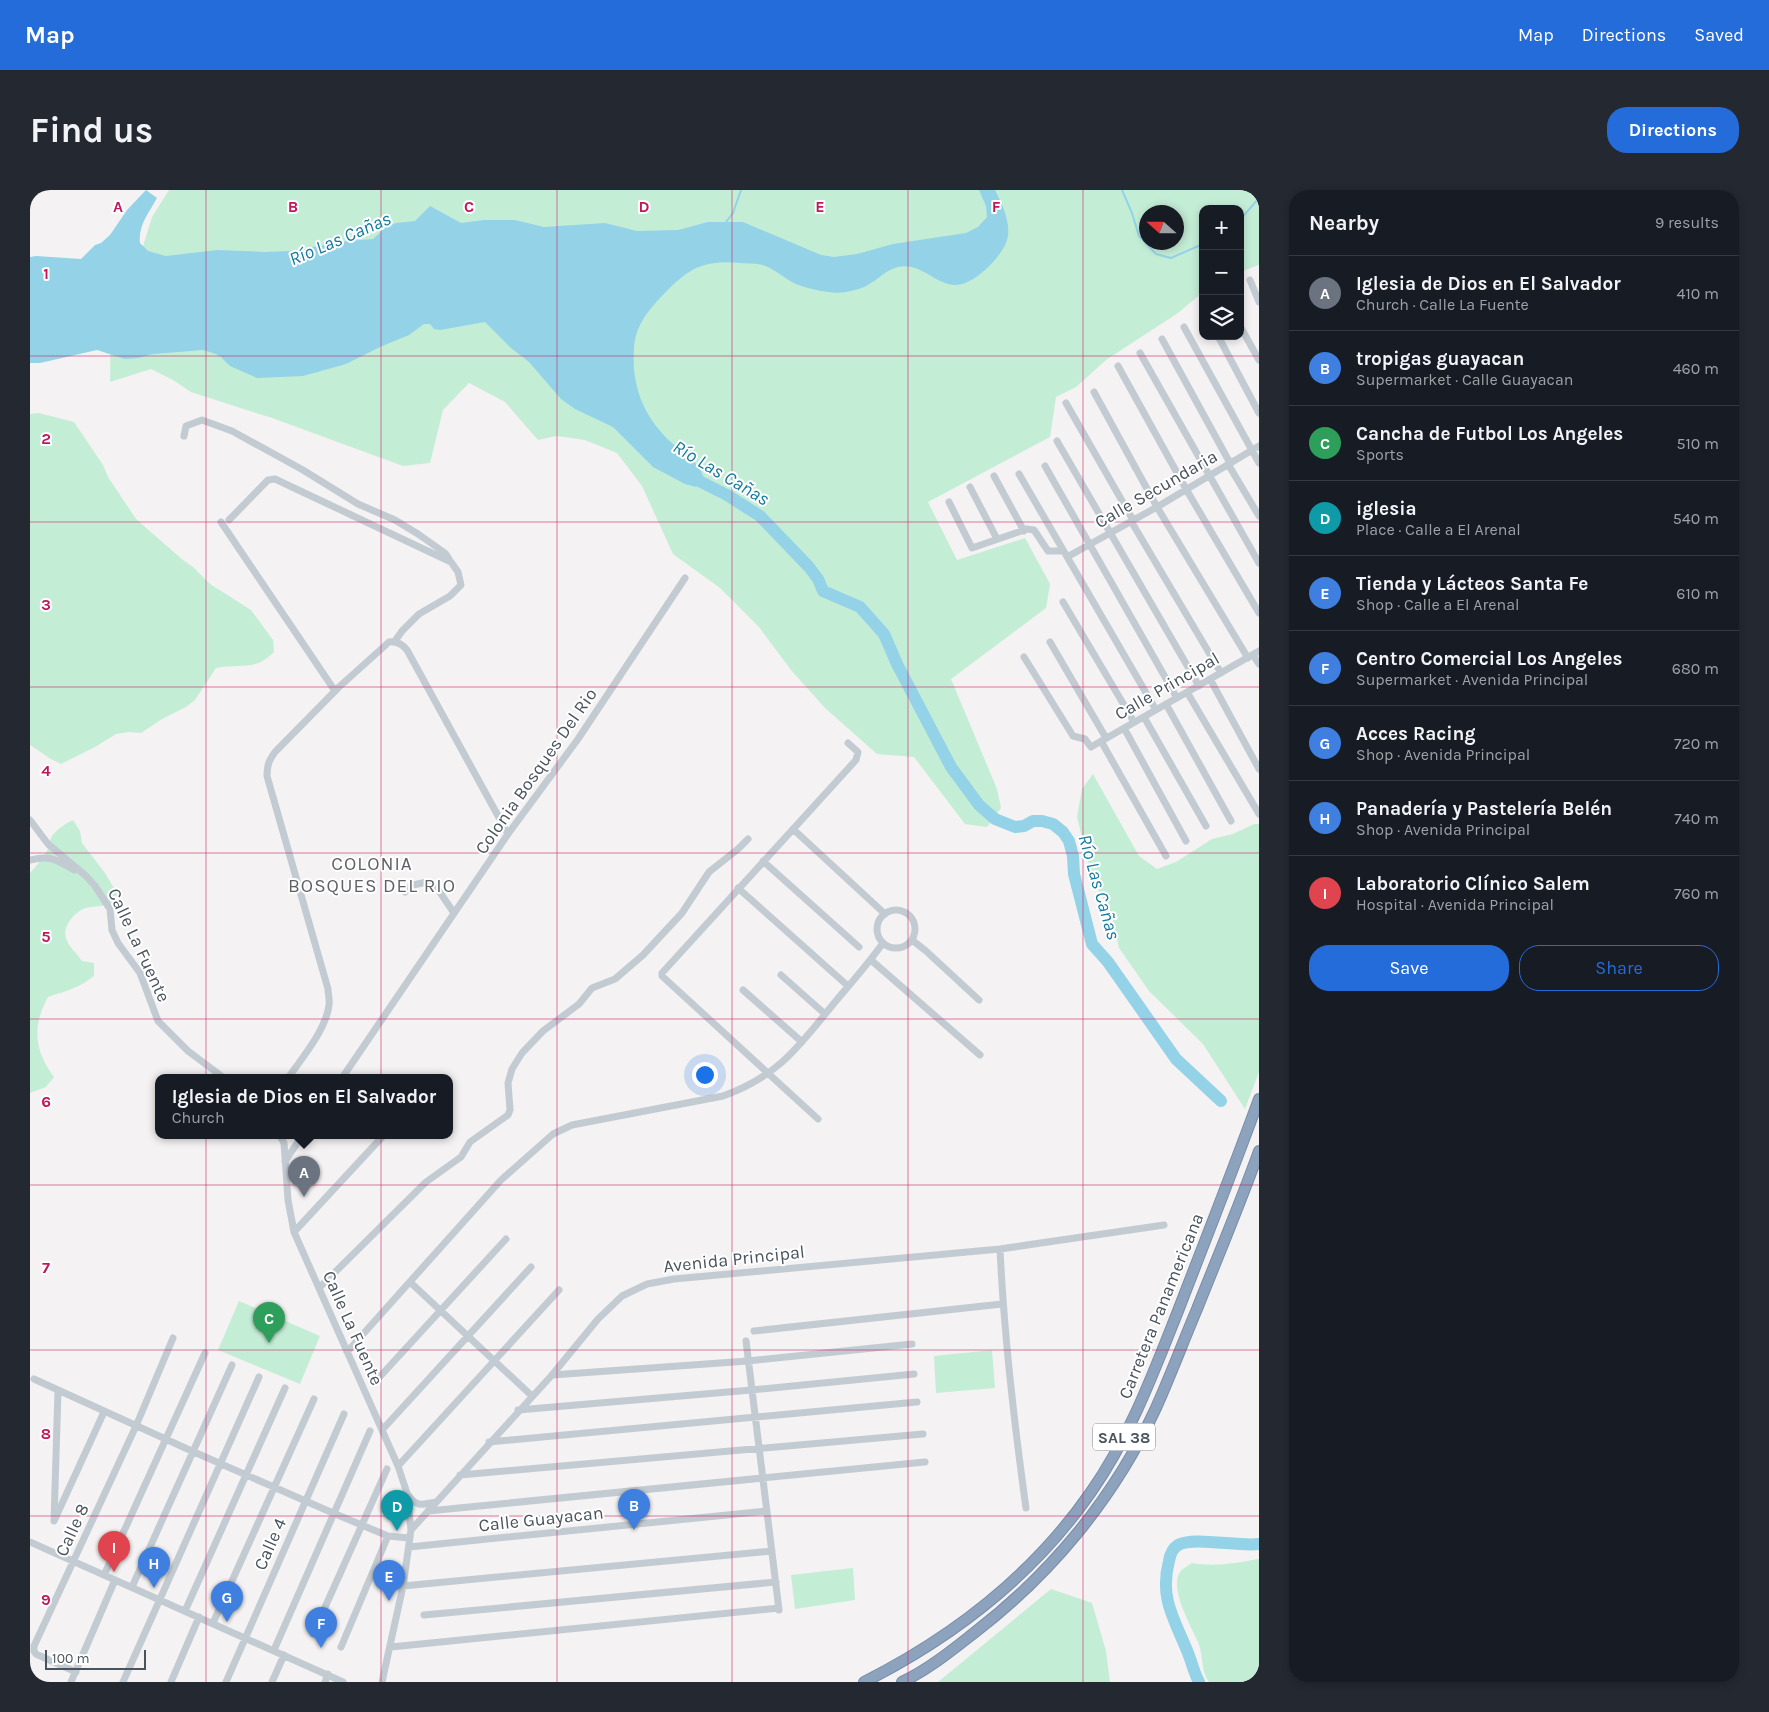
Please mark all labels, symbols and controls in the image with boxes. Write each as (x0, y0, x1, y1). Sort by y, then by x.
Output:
text: Map (25, 21, 75, 49)
text: Map (1518, 24, 1554, 46)
text: Directions (1582, 24, 1666, 46)
text: Saved (1694, 24, 1744, 46)
button: Directions (1607, 107, 1739, 153)
text: Find us (30, 110, 153, 151)
text: A (113, 197, 123, 216)
text: B (288, 197, 298, 216)
text: C (464, 197, 474, 216)
text: D (639, 197, 650, 216)
text: E (815, 197, 825, 216)
text: F (992, 197, 1001, 216)
north arrow (1139, 205, 1184, 250)
map controls (1199, 205, 1244, 340)
button: + (1199, 205, 1244, 250)
water label: Río Las Cañas (286, 208, 394, 270)
text: Nearby (1309, 211, 1379, 235)
text: 9 results (1655, 213, 1719, 232)
button: − (1199, 250, 1244, 295)
text: 1 (43, 264, 49, 283)
text: Iglesia de Dios en El Salvador (1356, 273, 1621, 295)
text: A (1320, 284, 1330, 303)
text: 410 m (1677, 284, 1719, 303)
button: layers (1199, 295, 1244, 340)
text: Church · Calle La Fuente (1356, 295, 1529, 314)
text: tropigas guayacan (1356, 348, 1524, 370)
text: B (1320, 359, 1330, 378)
text: 460 m (1673, 359, 1719, 378)
text: Supermarket · Calle Guayacan (1356, 370, 1573, 389)
text: Cancha de Futbol Los Angeles (1356, 423, 1623, 445)
text: 2 (41, 429, 51, 448)
text: C (1320, 434, 1330, 453)
text: 510 m (1676, 434, 1719, 453)
water label: Río Las Cañas (669, 436, 773, 510)
street label: Calle Secundaria (1091, 445, 1221, 533)
text: Sports (1356, 445, 1404, 464)
text: iglesia (1356, 498, 1417, 520)
text: D (1320, 509, 1330, 528)
text: 540 m (1673, 509, 1719, 528)
text: Place · Calle a El Arenal (1356, 520, 1521, 539)
text: Tienda y Lácteos Santa Fe (1356, 573, 1588, 595)
text: E (1320, 584, 1330, 603)
text: 610 m (1676, 584, 1719, 603)
text: 3 (41, 595, 51, 614)
text: Shop · Calle a El Arenal (1356, 595, 1520, 614)
street label: Calle Principal (1111, 647, 1223, 725)
text: Centro Comercial Los Angeles (1356, 648, 1623, 670)
text: F (1321, 659, 1329, 678)
text: 680 m (1672, 659, 1719, 678)
text: Supermarket · Avenida Principal (1356, 670, 1588, 689)
street label: Colonia Bosques Del Rio (470, 684, 602, 858)
text: Acces Racing (1356, 723, 1475, 745)
text: G (1320, 734, 1330, 753)
text: 720 m (1674, 734, 1719, 753)
text: Shop · Avenida Principal (1356, 745, 1530, 764)
text: 4 (41, 761, 51, 780)
text: Panadería y Pastelería Belén (1356, 798, 1612, 820)
text: H (1319, 809, 1331, 828)
text: 740 m (1674, 809, 1719, 828)
text: Shop · Avenida Principal (1356, 820, 1530, 839)
water label: Río Las Cañas (1073, 832, 1125, 942)
district label: COLONIA BOSQUES DEL RIO (288, 853, 456, 897)
text: Laboratorio Clínico Salem (1356, 873, 1590, 895)
text: I (1323, 884, 1327, 903)
text: 760 m (1674, 884, 1719, 903)
street label: Calle La Fuente (103, 885, 175, 1005)
text: Hospital · Avenida Principal (1356, 895, 1554, 914)
text: 5 (41, 927, 51, 946)
button: Save (1309, 945, 1509, 991)
button: Share (1519, 945, 1719, 991)
your location (692, 1062, 718, 1088)
popup (155, 1074, 453, 1139)
text: Iglesia de Dios en El Salvador (172, 1086, 436, 1108)
text: 6 (41, 1092, 51, 1111)
text: Church (172, 1108, 225, 1127)
pin: A (288, 1156, 320, 1197)
street label: Carretera Panamericana (1114, 1210, 1208, 1402)
street label: Avenida Principal (662, 1241, 806, 1277)
text: 7 (42, 1258, 50, 1277)
street label: Calle La Fuente (318, 1267, 388, 1389)
pin: C (253, 1302, 285, 1343)
text: 8 (41, 1424, 51, 1443)
road number: SAL 38 (1093, 1424, 1155, 1450)
pin: B (618, 1489, 650, 1530)
pin: D (381, 1490, 413, 1531)
street label: Calle 8 (50, 1500, 94, 1560)
street label: Calle Guayacan (478, 1502, 604, 1536)
street label: Calle 4 (249, 1515, 291, 1573)
pin: I (98, 1531, 130, 1572)
pin: H (138, 1547, 170, 1588)
pin: E (373, 1560, 405, 1601)
pin: G (211, 1581, 243, 1622)
text: 9 (41, 1590, 51, 1609)
pin: F (305, 1607, 337, 1648)
scale bar (45, 1647, 146, 1670)
text: 100 m (52, 1650, 90, 1667)

